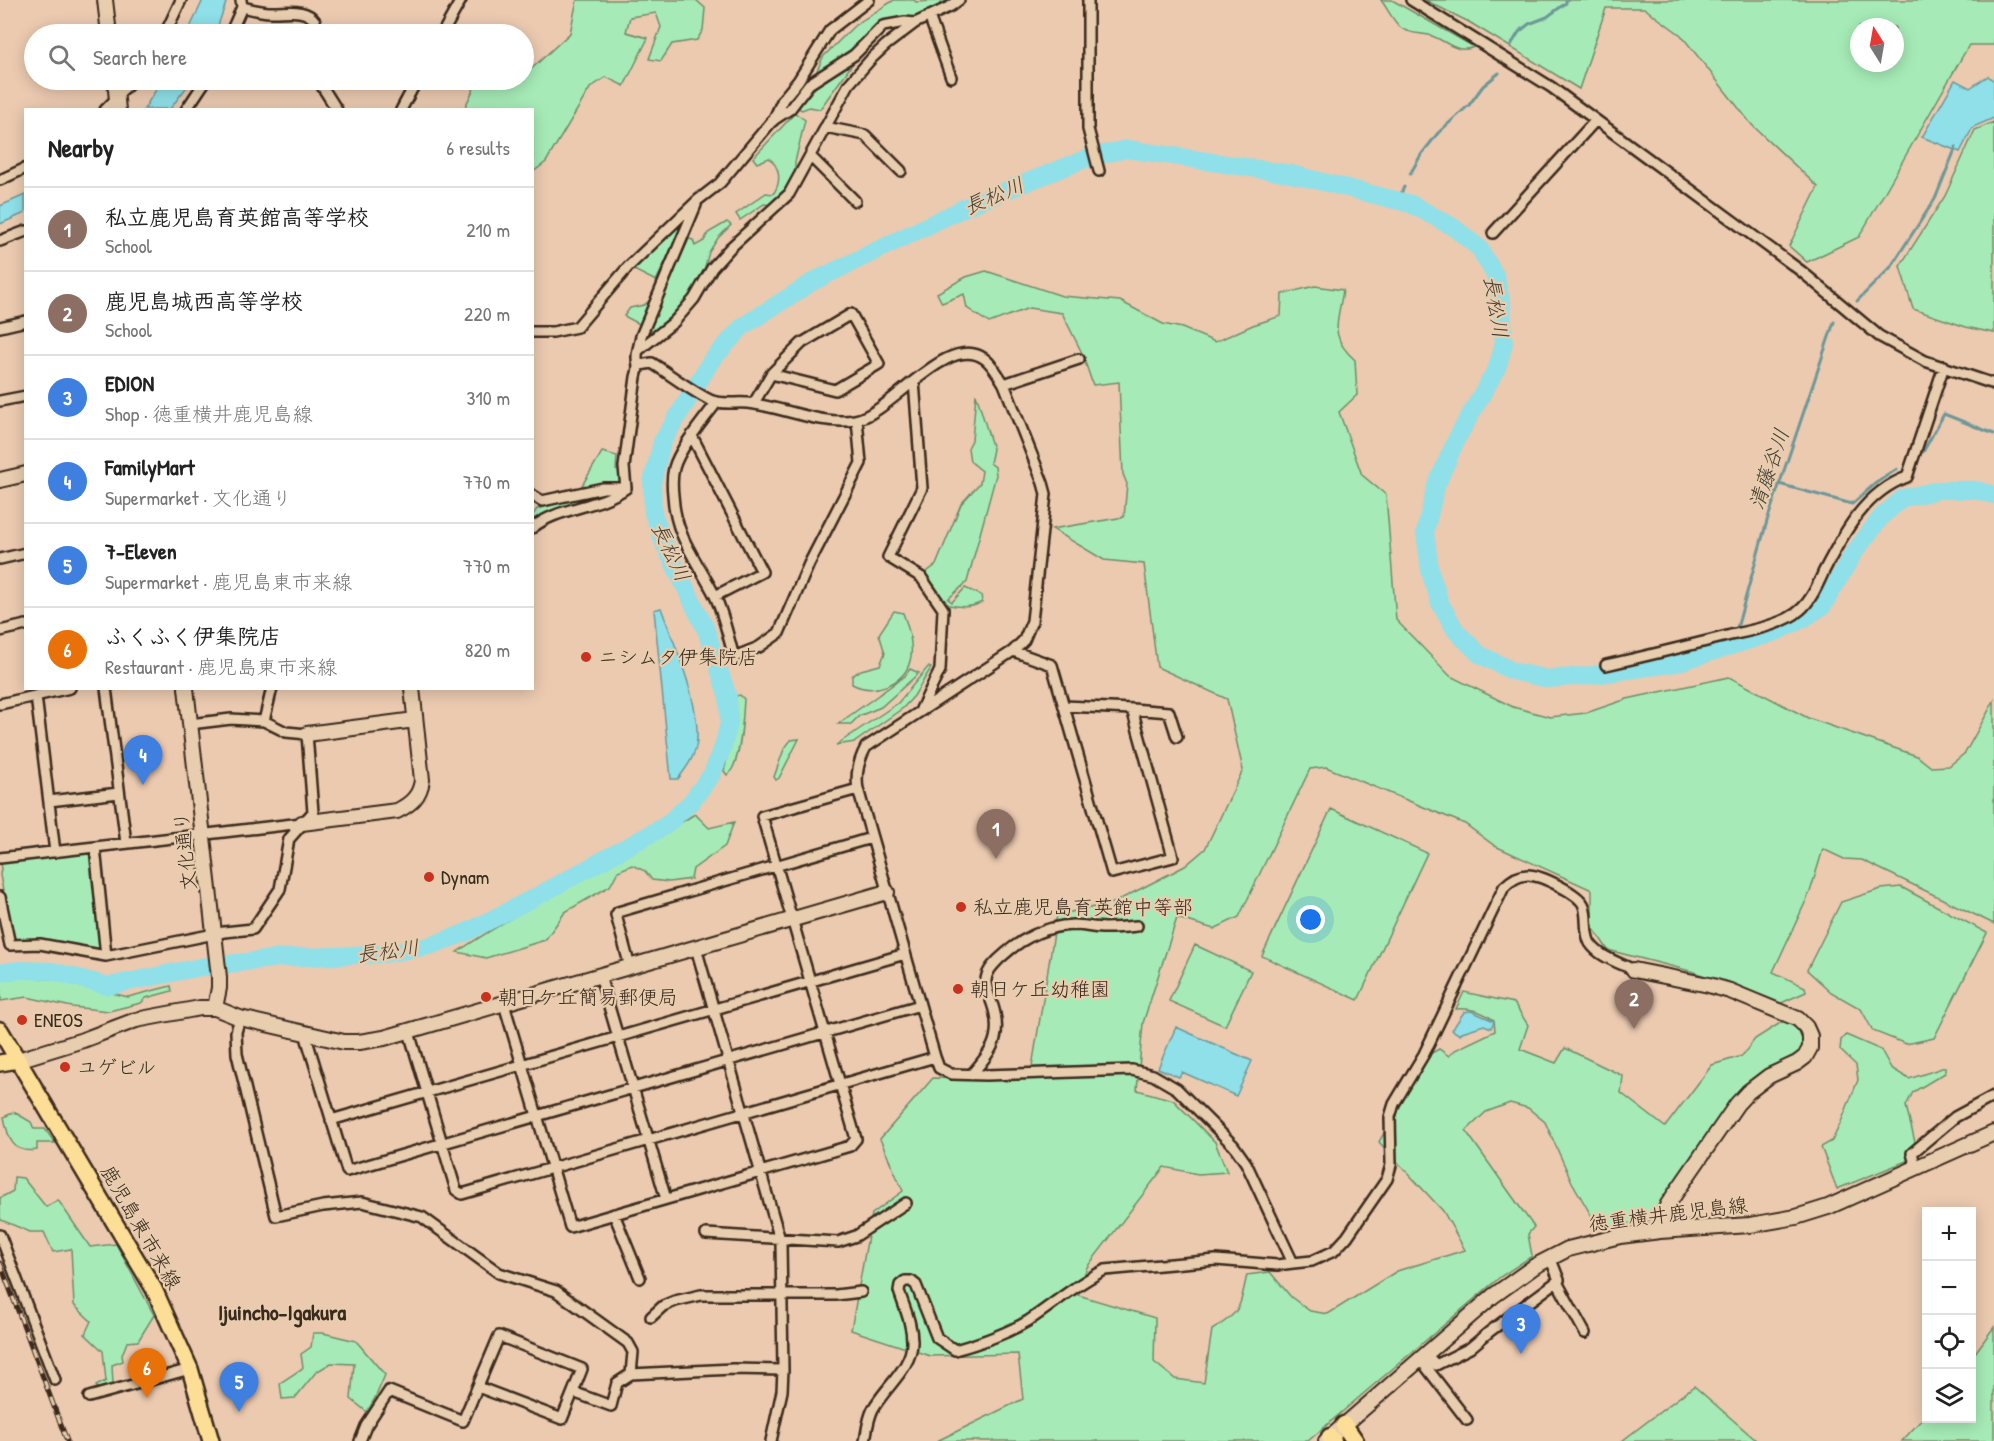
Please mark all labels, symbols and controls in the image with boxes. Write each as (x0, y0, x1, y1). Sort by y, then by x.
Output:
north arrow (1850, 18, 1904, 72)
search box (24, 24, 534, 90)
icon: search (45, 41, 78, 74)
text: Search here (93, 42, 187, 72)
text: Nearby (48, 130, 114, 165)
text: 6 results (446, 134, 510, 161)
water label: 長松川 (959, 170, 1028, 221)
text: 私立鹿児島育英館高等学校 (105, 202, 369, 232)
text: 1 (64, 216, 71, 243)
text: 210 m (466, 216, 510, 243)
text: School (105, 232, 152, 259)
water label: 長松川 (1477, 274, 1516, 340)
text: 鹿児島城西高等学校 (105, 286, 303, 316)
text: 2 (63, 300, 72, 327)
text: 220 m (464, 300, 510, 327)
text: School (105, 316, 152, 343)
text: EDION (105, 368, 154, 398)
text: 3 (63, 384, 72, 411)
text: 310 m (467, 384, 510, 411)
text: Shop · 徳重横井鹿児島線 (105, 400, 312, 427)
water label: 清藤谷川 (1741, 424, 1796, 513)
text: FamilyMart (105, 452, 195, 482)
text: 4 (64, 468, 71, 495)
text: 770 m (463, 468, 510, 495)
text: Supermarket · 文化通り (105, 484, 292, 511)
water label: 長松川 (645, 517, 698, 586)
text: 7-Eleven (105, 536, 177, 566)
text: 5 (63, 552, 72, 579)
text: 770 m (463, 552, 510, 579)
text: Supermarket · 鹿児島東市来線 (105, 568, 352, 595)
text: ふくふく伊集院店 (105, 621, 281, 651)
text: 6 (64, 636, 71, 663)
text: 820 m (465, 636, 510, 663)
place label: ニシムタ伊集院店 (598, 643, 758, 670)
marker: ニシムタ伊集院店 (579, 650, 593, 664)
text: Restaurant · 鹿児島東市来線 (105, 653, 337, 680)
pin: 4 (124, 736, 162, 785)
street label: 文化通り (167, 810, 202, 892)
pin: 1 (976, 810, 1016, 859)
place label: Dynam (441, 863, 489, 890)
marker: Dynam (422, 870, 436, 884)
place label: 私立鹿児島育英館中等部 (973, 893, 1193, 920)
marker: 私立鹿児島育英館中等部 (954, 900, 968, 914)
your location (1296, 905, 1325, 934)
water label: 長松川 (355, 932, 421, 969)
place label: 朝日ケ丘幼稚園 (970, 975, 1110, 1002)
pin: 2 (1614, 980, 1654, 1029)
marker: 朝日ケ丘幼稚園 (951, 982, 965, 996)
place label: 朝日ケ丘簡易郵便局 (498, 983, 678, 1010)
marker: 朝日ケ丘簡易郵便局 (479, 990, 493, 1004)
place label: ENEOS (34, 1006, 83, 1033)
marker: ENEOS (15, 1013, 29, 1027)
place label: ユゲビル (77, 1053, 157, 1080)
marker: ユゲビル (58, 1060, 72, 1074)
street label: 鹿児島東市来線 (95, 1159, 188, 1294)
street label: 徳重横井鹿児島線 (1587, 1190, 1749, 1237)
map controls (1922, 1207, 1976, 1423)
button: + (1922, 1207, 1976, 1261)
button: − (1922, 1261, 1976, 1315)
district label: Ijuincho-Igakura (218, 1297, 346, 1328)
pin: 3 (1502, 1304, 1540, 1354)
button: locate (1922, 1315, 1976, 1369)
pin: 6 (128, 1348, 166, 1398)
pin: 5 (220, 1362, 258, 1412)
button: layers (1922, 1369, 1976, 1423)

